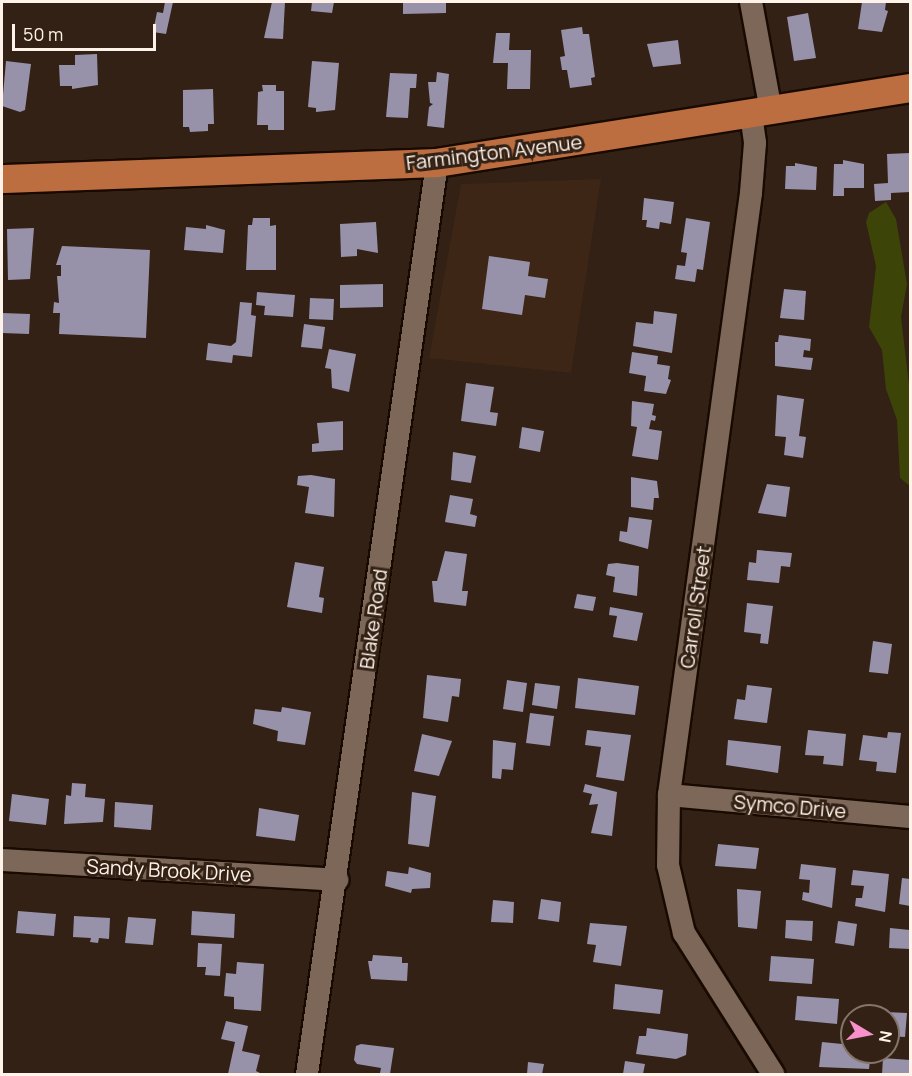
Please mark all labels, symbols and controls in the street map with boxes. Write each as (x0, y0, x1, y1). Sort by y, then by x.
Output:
scale bar (15, 12, 159, 50)
text: 50 m (23, 22, 63, 46)
street label: Farmington Avenue (405, 129, 583, 175)
street label: Carroll Street (675, 544, 715, 670)
street label: Blake Road (354, 567, 392, 671)
street label: Symco Drive (733, 789, 847, 823)
street label: Sandy Brook Drive (86, 854, 252, 886)
north arrow (840, 1004, 900, 1064)
text: N (874, 1029, 898, 1044)

